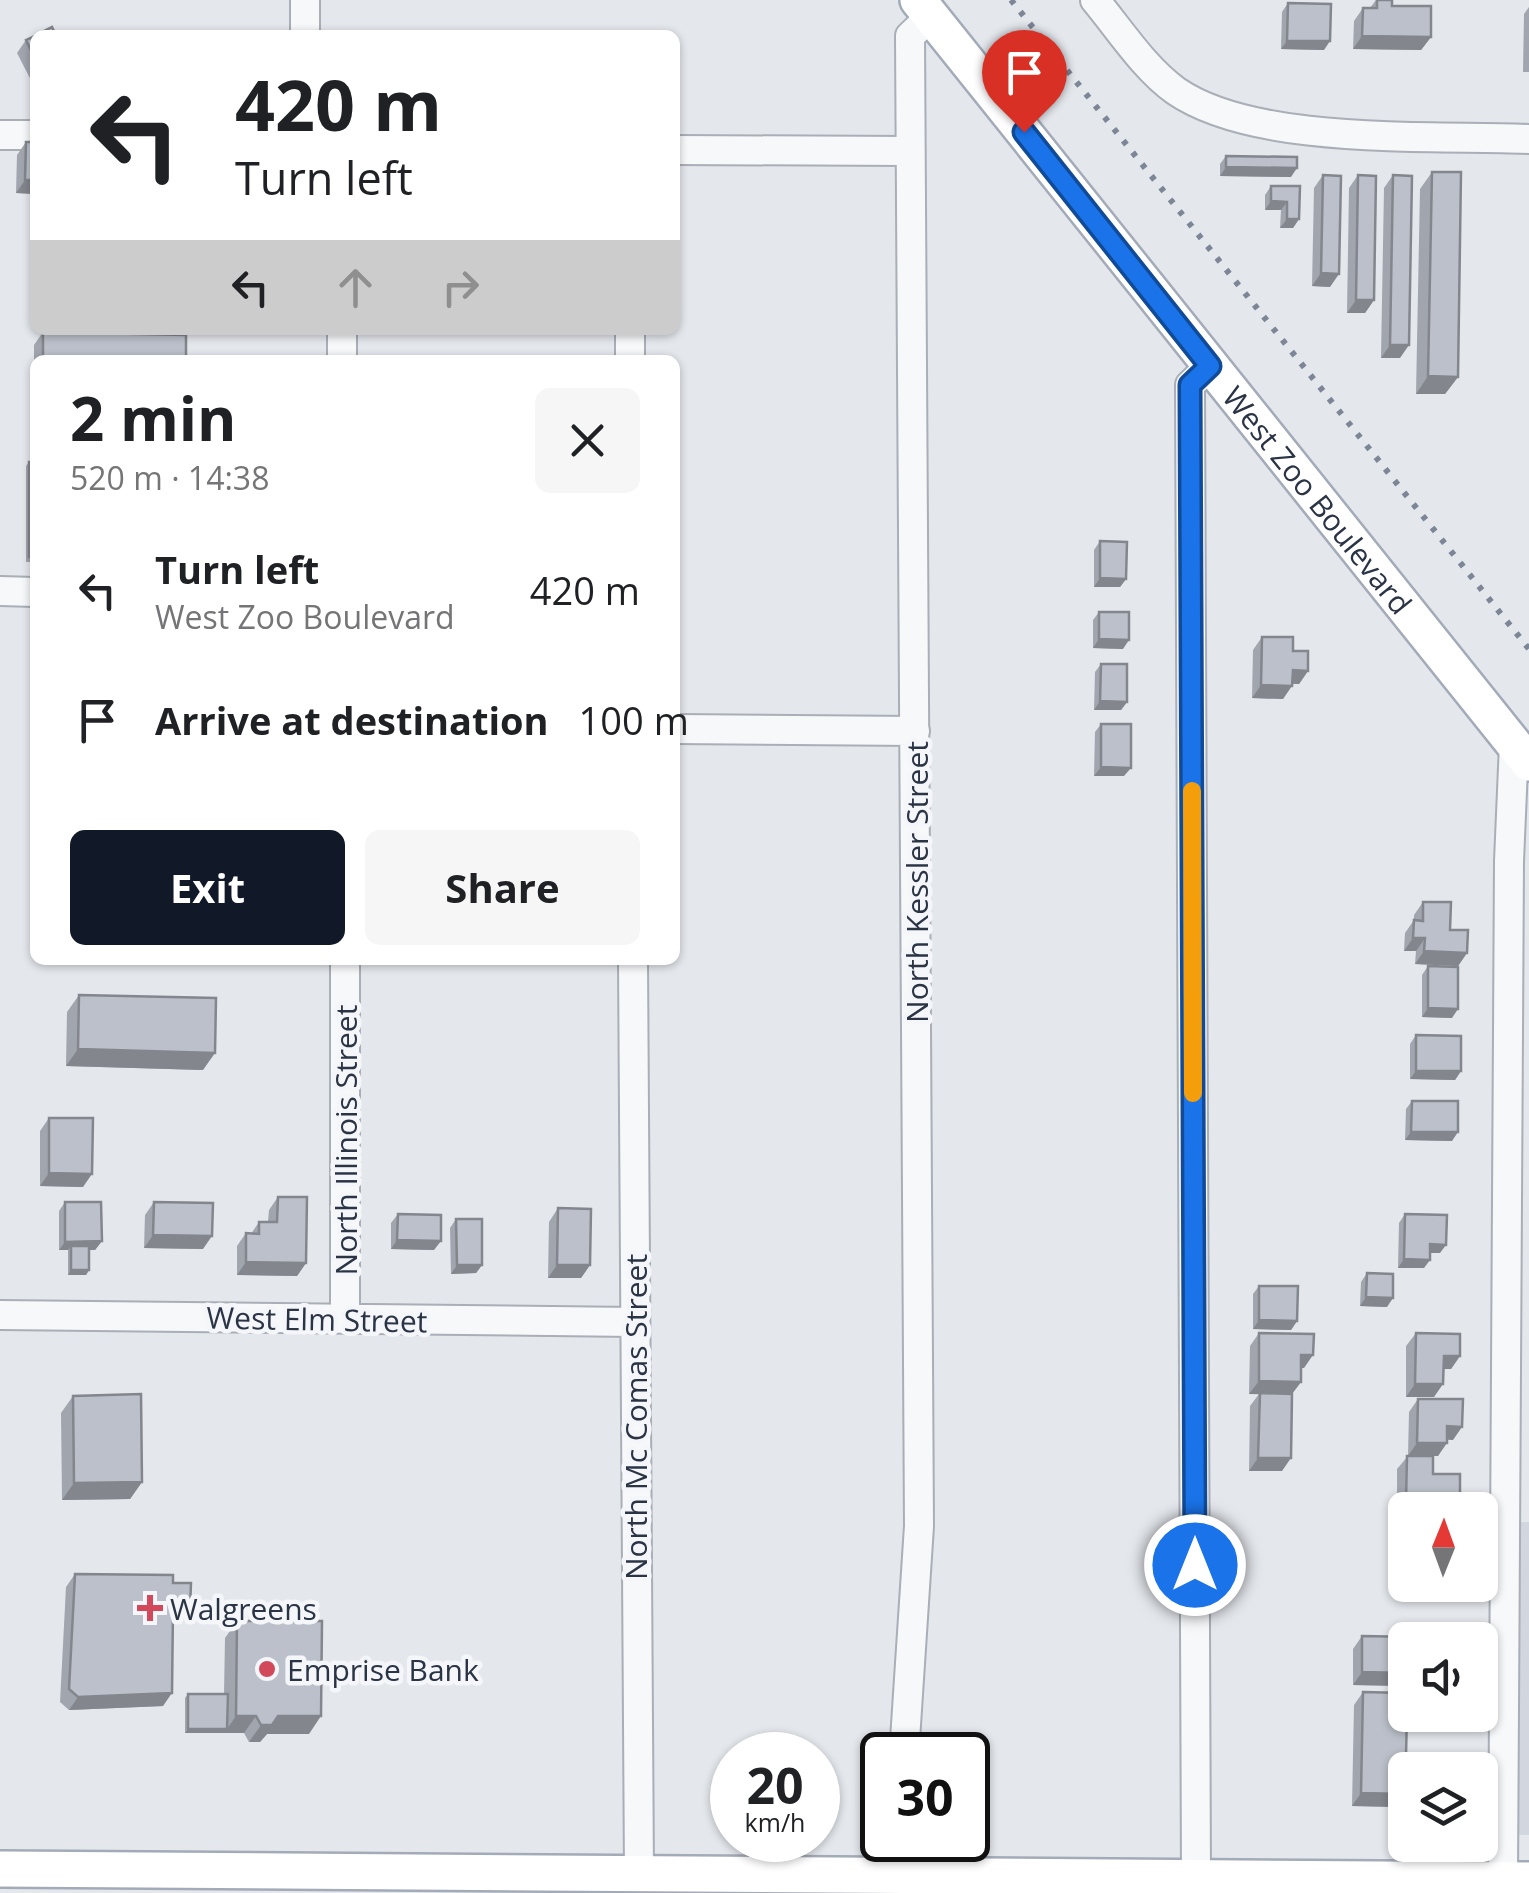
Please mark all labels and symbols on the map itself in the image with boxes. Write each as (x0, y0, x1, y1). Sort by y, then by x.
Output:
pin (982, 30, 1067, 133)
street label: West Zoo Boulevard (1214, 377, 1422, 622)
street label: North Kessler Street (896, 741, 937, 1023)
street label: North Illinois Street (325, 1005, 366, 1275)
street label: North Mc Comas Street (615, 1254, 656, 1580)
street label: West Elm Street (206, 1297, 428, 1341)
north arrow (1388, 1492, 1498, 1602)
position arrow (1143, 1513, 1247, 1617)
place label: Walgreens (170, 1588, 317, 1629)
marker: Walgreens (139, 1597, 161, 1619)
place label: Emprise Bank (287, 1649, 479, 1690)
marker: Emprise Bank (256, 1658, 278, 1680)
speed limit sign: 30 (860, 1732, 990, 1862)

